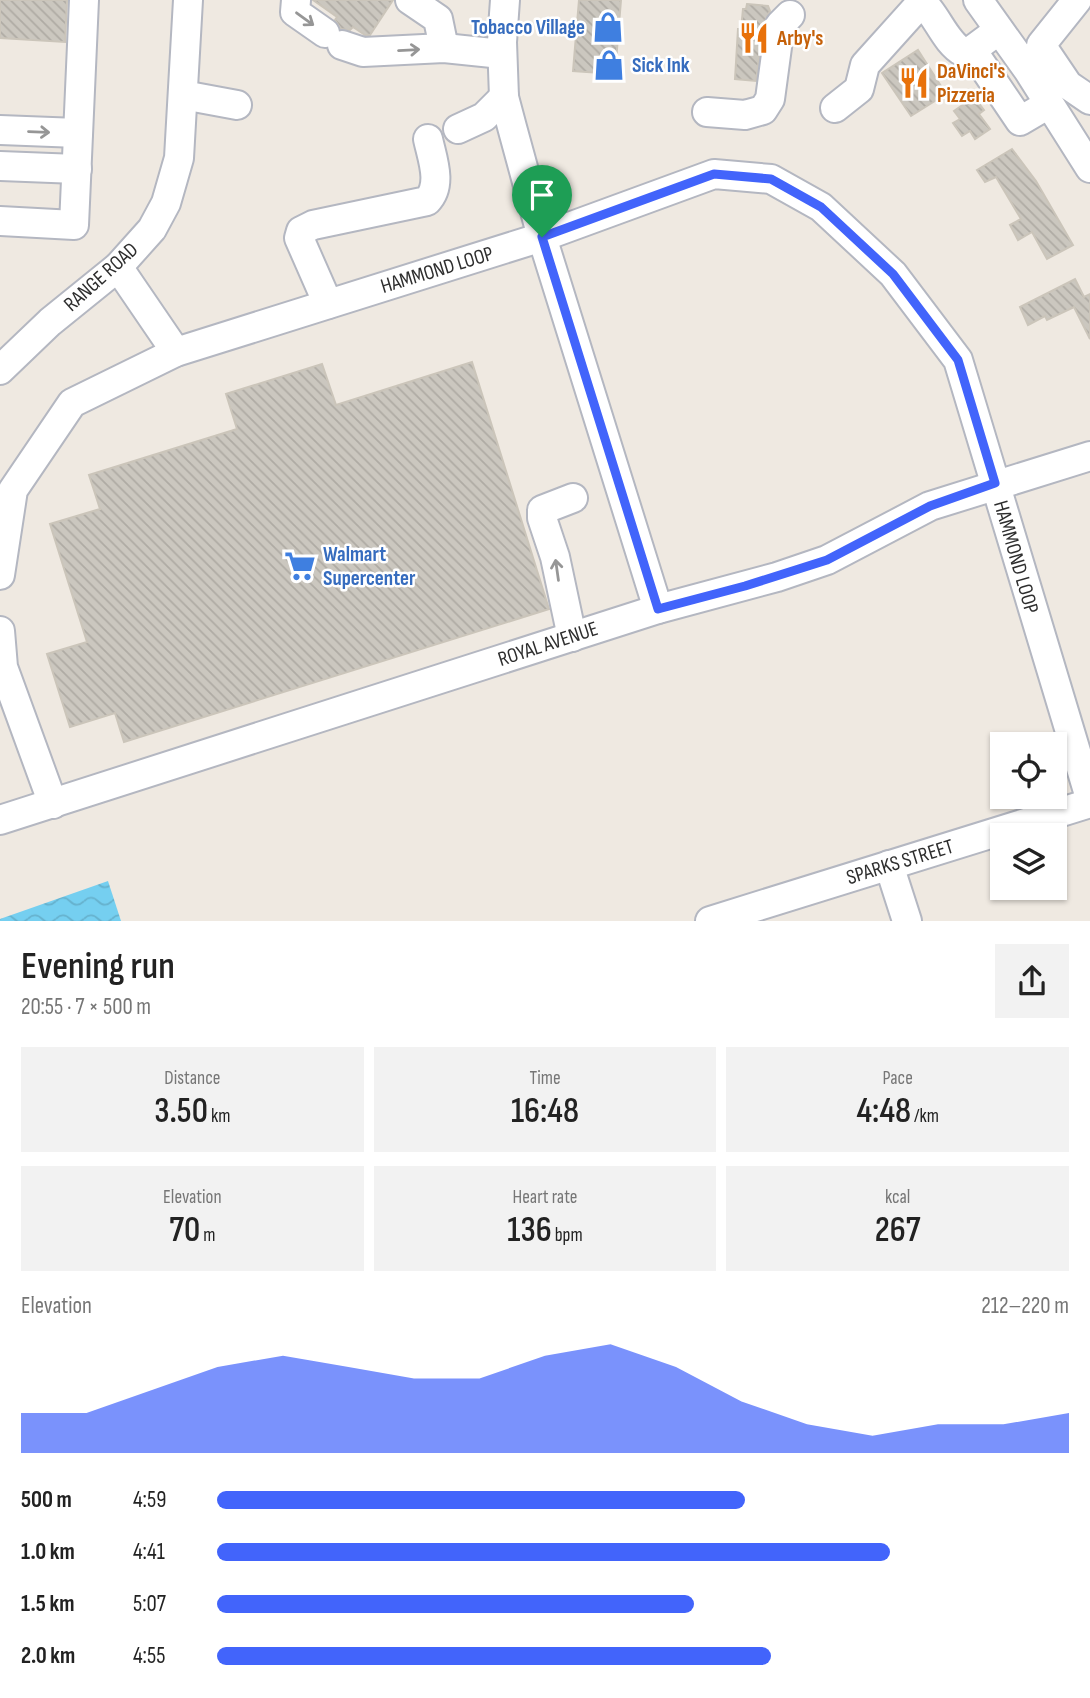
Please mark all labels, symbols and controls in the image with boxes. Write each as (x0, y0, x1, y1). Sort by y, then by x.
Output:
shop icon: Tobacco Village (591, 10, 625, 44)
one-way arrow (295, 12, 314, 26)
place label: Tobacco Village (471, 15, 585, 40)
restaurant icon: Arby's (737, 21, 771, 55)
place label: Arby's (776, 26, 823, 51)
one-way arrow (398, 43, 421, 56)
shop icon: Sick Ink (592, 48, 626, 82)
place label: Sick Ink (632, 53, 690, 78)
place label: DaVinci's Pizzeria (937, 59, 1005, 108)
restaurant icon: DaVinci's Pizzeria (897, 66, 931, 100)
one-way arrow (27, 125, 50, 138)
pin (512, 165, 572, 237)
icon: arrive (523, 176, 561, 214)
street label: RANGE ROAD (59, 237, 143, 317)
street label: HAMMOND LOOP (378, 241, 496, 299)
street label: HAMMOND LOOP (988, 498, 1044, 616)
place label: Walmart Supercenter (323, 542, 416, 591)
supermarket icon: Walmart Supercenter (283, 549, 317, 583)
one-way arrow (550, 559, 563, 582)
street label: ROYAL AVENUE (495, 616, 601, 672)
map controls (990, 732, 1067, 900)
button: locate (990, 732, 1067, 809)
button: layers (990, 823, 1067, 900)
street label: SPARKS STREET (843, 834, 957, 890)
text: Evening run (21, 944, 175, 989)
button: share (995, 944, 1069, 1018)
text: 20:55 · 7 × 500 m (21, 993, 151, 1021)
text: Distance (164, 1067, 220, 1090)
text: Time (529, 1067, 561, 1090)
text: Pace (883, 1067, 913, 1090)
text: 3.50 (154, 1090, 208, 1133)
text: 16:48 (511, 1090, 579, 1133)
text: 4:48 (856, 1090, 911, 1133)
text: km (208, 1105, 230, 1128)
text: /km (911, 1105, 939, 1128)
text: Elevation (163, 1186, 222, 1209)
text: Heart rate (513, 1186, 577, 1209)
text: kcal (885, 1186, 910, 1209)
text: 70 (169, 1209, 200, 1252)
text: 136 (507, 1209, 552, 1252)
text: 267 (875, 1209, 921, 1252)
text: m (200, 1224, 215, 1247)
text: bpm (552, 1224, 583, 1247)
text: Elevation (21, 1292, 92, 1320)
text: 212–220 m (981, 1292, 1069, 1320)
text: 500 m (21, 1486, 72, 1514)
text: 4:59 (133, 1486, 166, 1514)
text: 1.0 km (21, 1538, 75, 1566)
text: 4:41 (133, 1538, 165, 1566)
text: 1.5 km (21, 1590, 74, 1618)
text: 5:07 (133, 1590, 166, 1618)
text: 2.0 km (21, 1642, 75, 1670)
text: 4:55 (133, 1642, 165, 1670)

